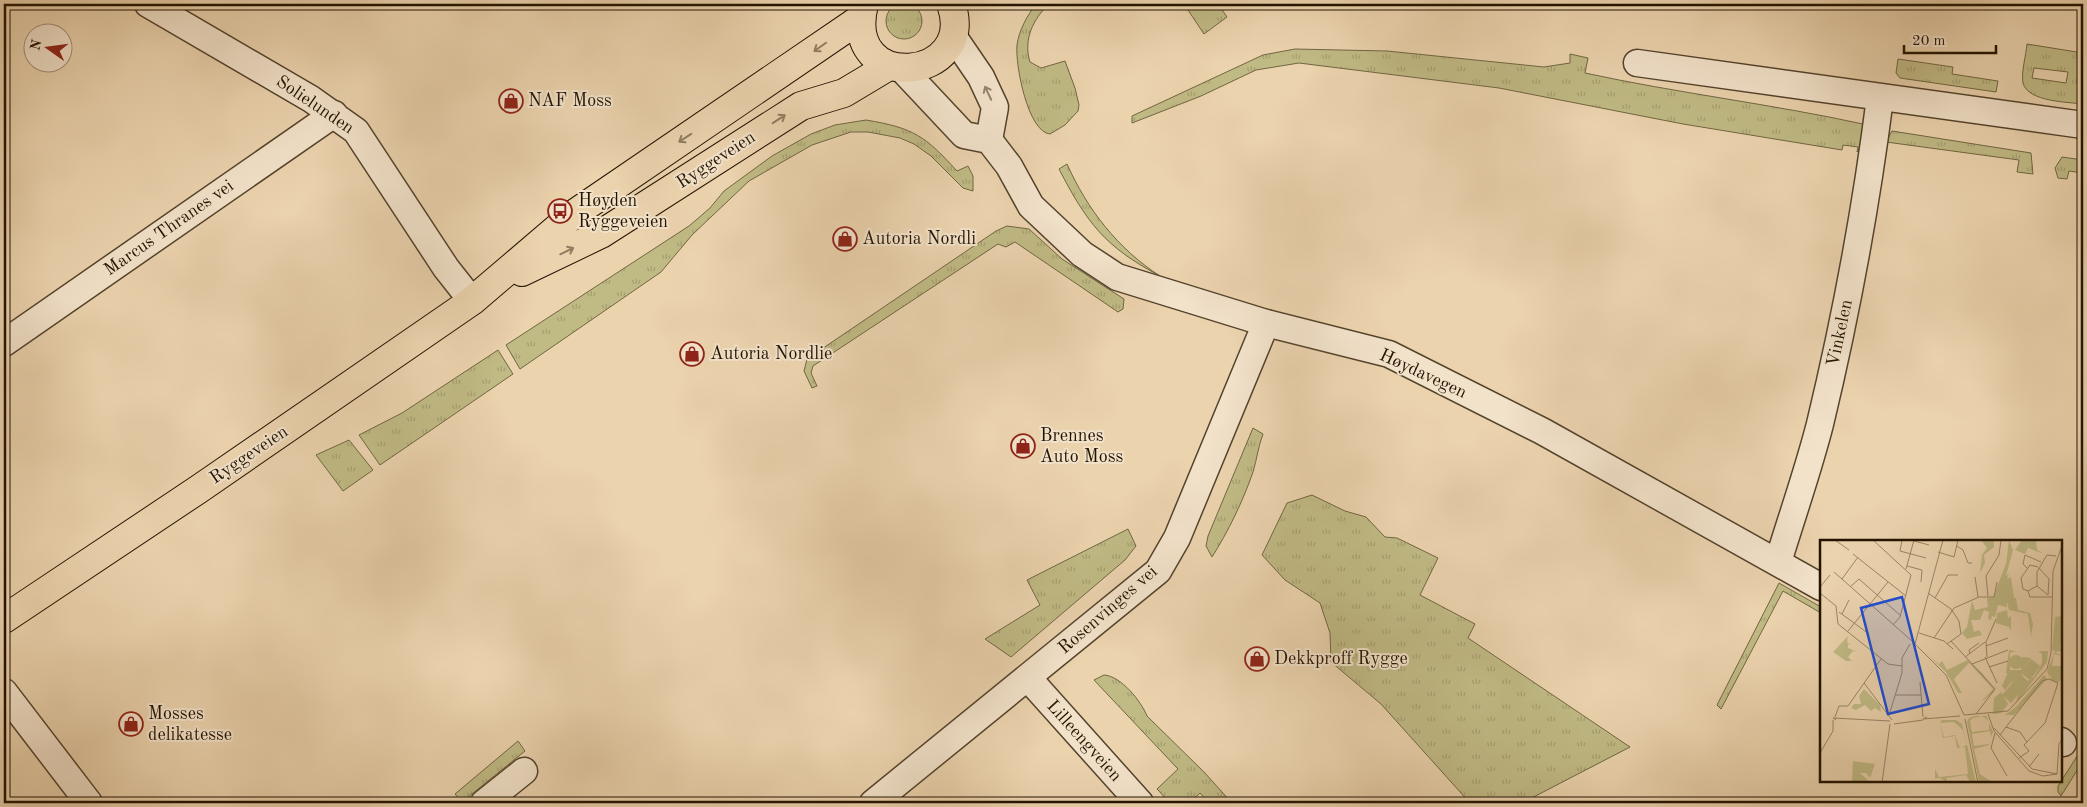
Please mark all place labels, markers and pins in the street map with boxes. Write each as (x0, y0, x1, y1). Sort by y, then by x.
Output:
shop icon: NAF Moss (498, 88, 524, 114)
place label: NAF Moss (528, 92, 612, 110)
place label: Høyden Ryggeveien (578, 192, 668, 231)
bus stop icon: Høyden Ryggeveien (547, 198, 573, 224)
shop icon: Autoria Nordli (832, 226, 858, 252)
place label: Autoria Nordli (862, 230, 976, 248)
shop icon: Autoria Nordlie (679, 341, 705, 367)
place label: Autoria Nordlie (710, 345, 832, 363)
place label: Brennes Auto Moss (1040, 427, 1123, 466)
shop icon: Brennes Auto Moss (1010, 433, 1036, 459)
shop icon: Dekkproff Rygge (1244, 646, 1270, 672)
place label: Dekkproff Rygge (1274, 650, 1408, 668)
place label: Mosses delikatesse (148, 705, 232, 744)
shop icon: Mosses delikatesse (118, 711, 144, 737)

